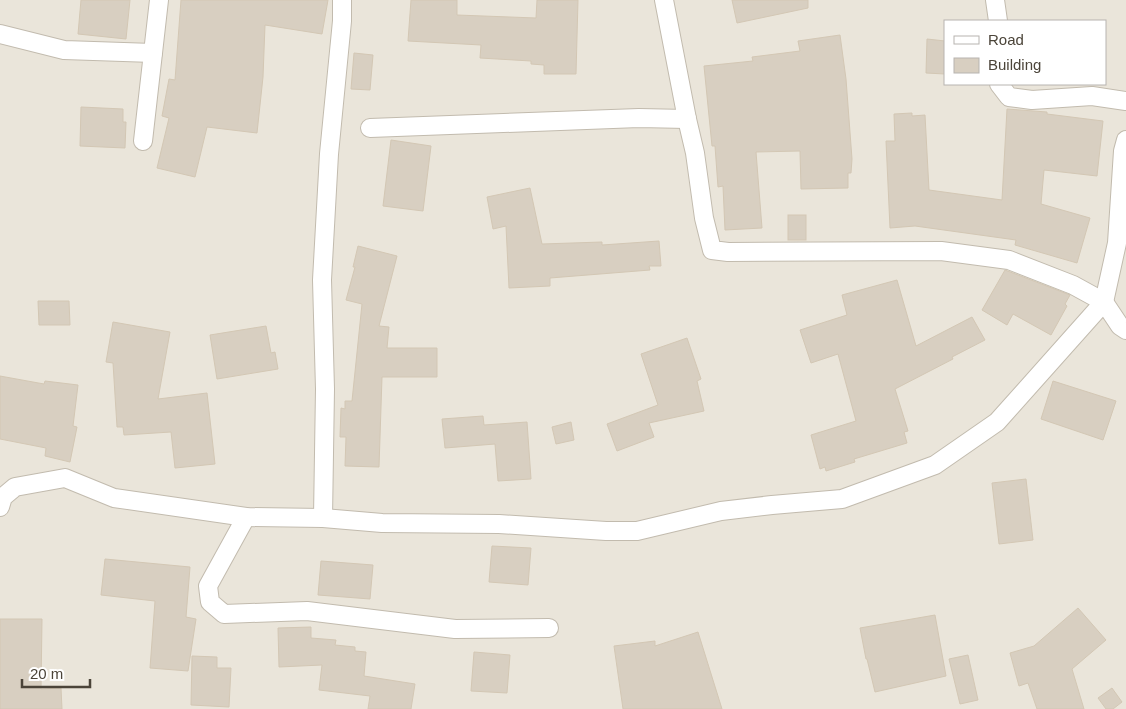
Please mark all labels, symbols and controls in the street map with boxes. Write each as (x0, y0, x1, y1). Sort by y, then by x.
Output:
legend (944, 20, 1106, 85)
text: Road (988, 31, 1024, 48)
text: Building (988, 56, 1041, 73)
scale bar (22, 656, 90, 688)
text: 20 m (30, 665, 63, 682)

